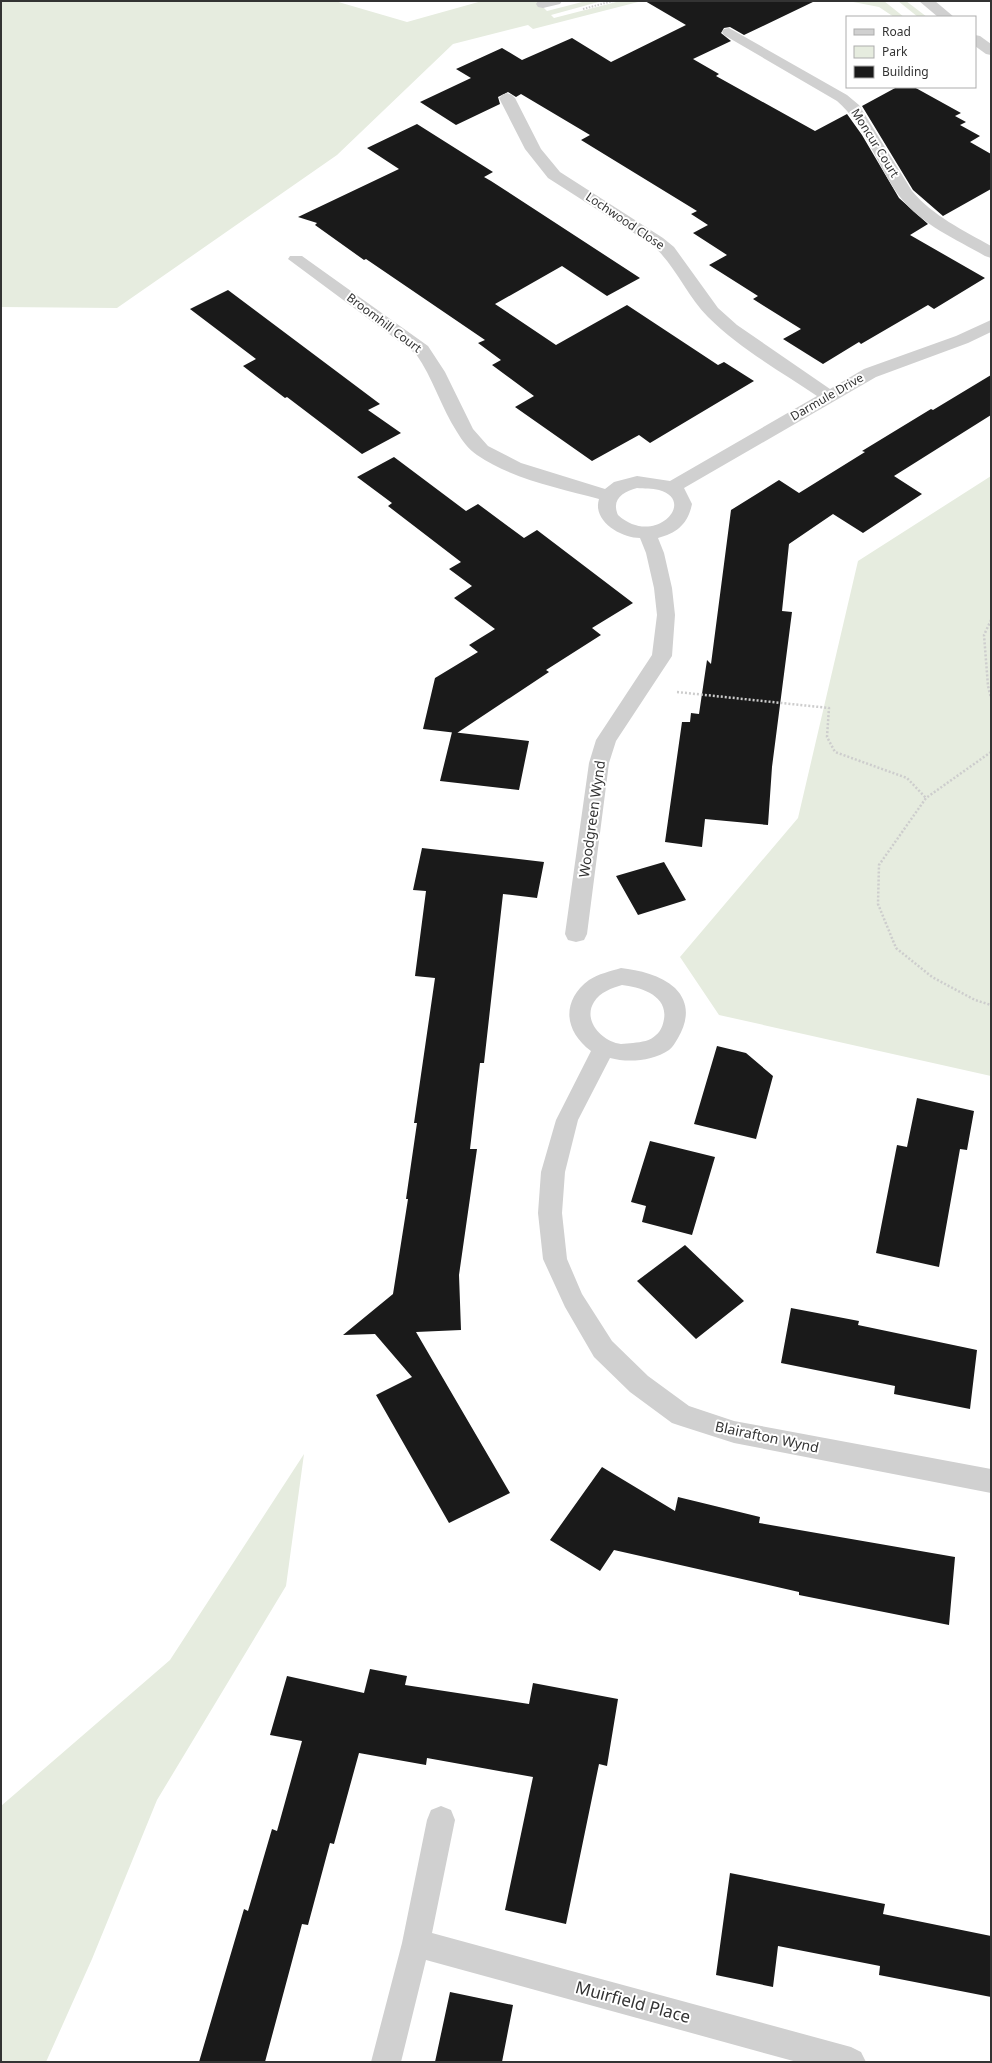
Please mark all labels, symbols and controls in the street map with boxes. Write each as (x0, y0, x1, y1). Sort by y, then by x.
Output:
legend (846, 16, 976, 88)
text: Road (882, 23, 911, 40)
text: Park (882, 43, 908, 60)
text: Building (882, 63, 929, 80)
street label: Moncur Court (847, 105, 904, 181)
street label: Lochwood Close (583, 188, 668, 253)
street label: Broomhill Court (343, 289, 426, 357)
street label: Darmule Drive (787, 369, 867, 424)
street label: Woodgreen Wynd (574, 759, 609, 879)
street label: Blairafton Wynd (713, 1416, 821, 1457)
street label: Muirfield Place (573, 1975, 693, 2028)

